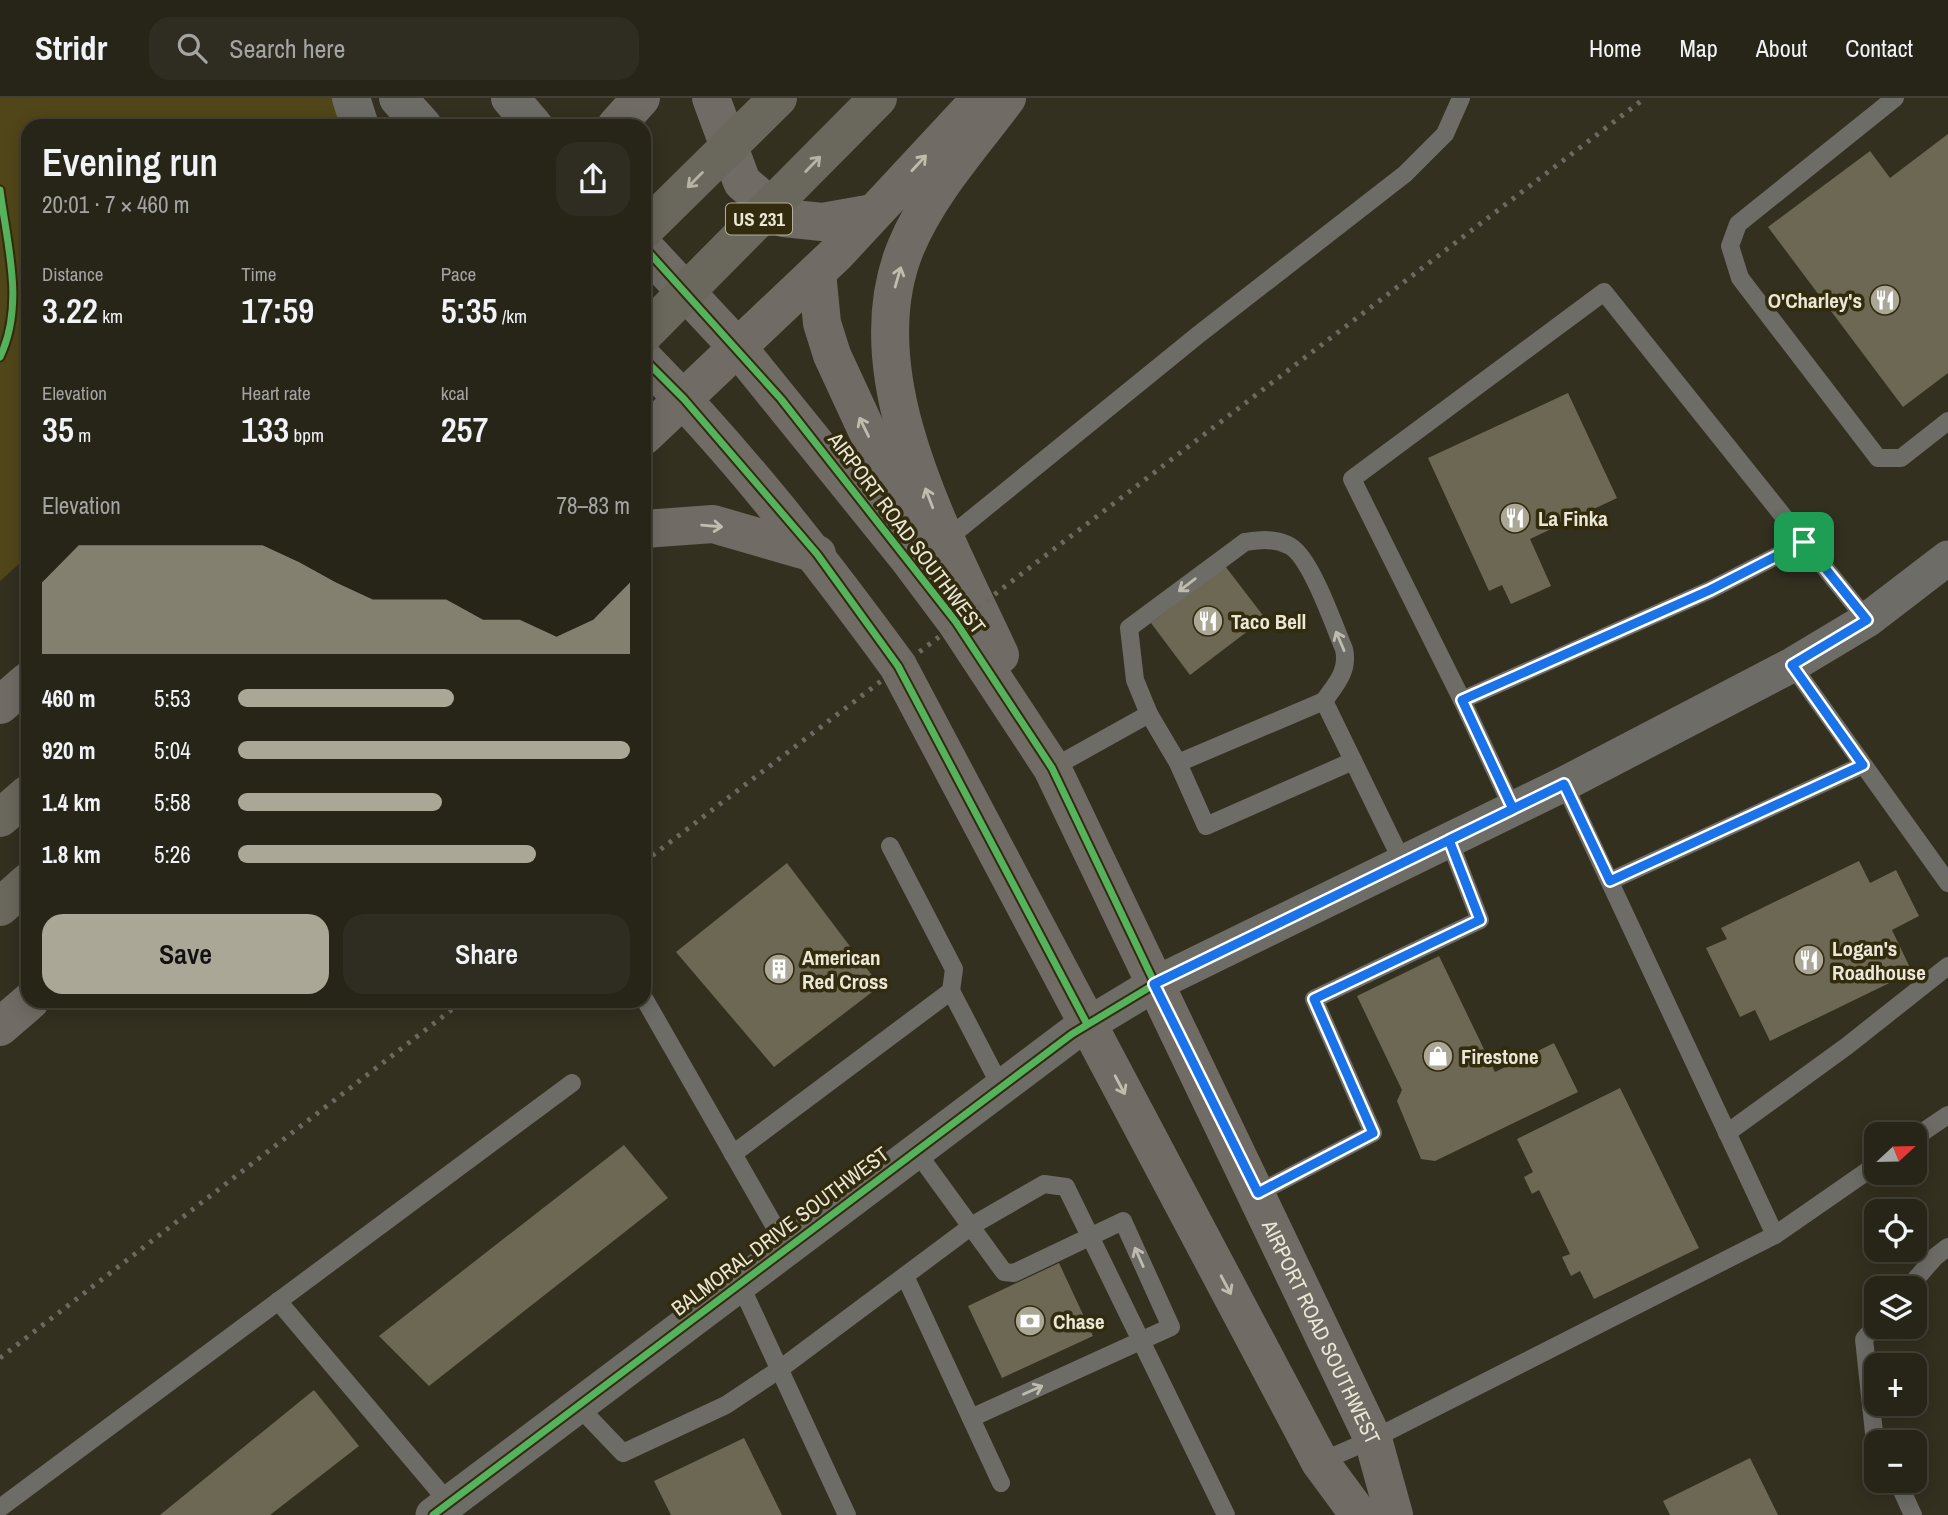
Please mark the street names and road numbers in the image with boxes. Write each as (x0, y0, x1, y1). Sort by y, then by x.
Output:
road number: US 231 (726, 203, 792, 234)
street label: AIRPORT ROAD SOUTHWEST (821, 426, 993, 640)
street label: BALMORAL DRIVE SOUTHWEST (665, 1139, 895, 1322)
street label: AIRPORT ROAD SOUTHWEST (1255, 1214, 1388, 1449)

